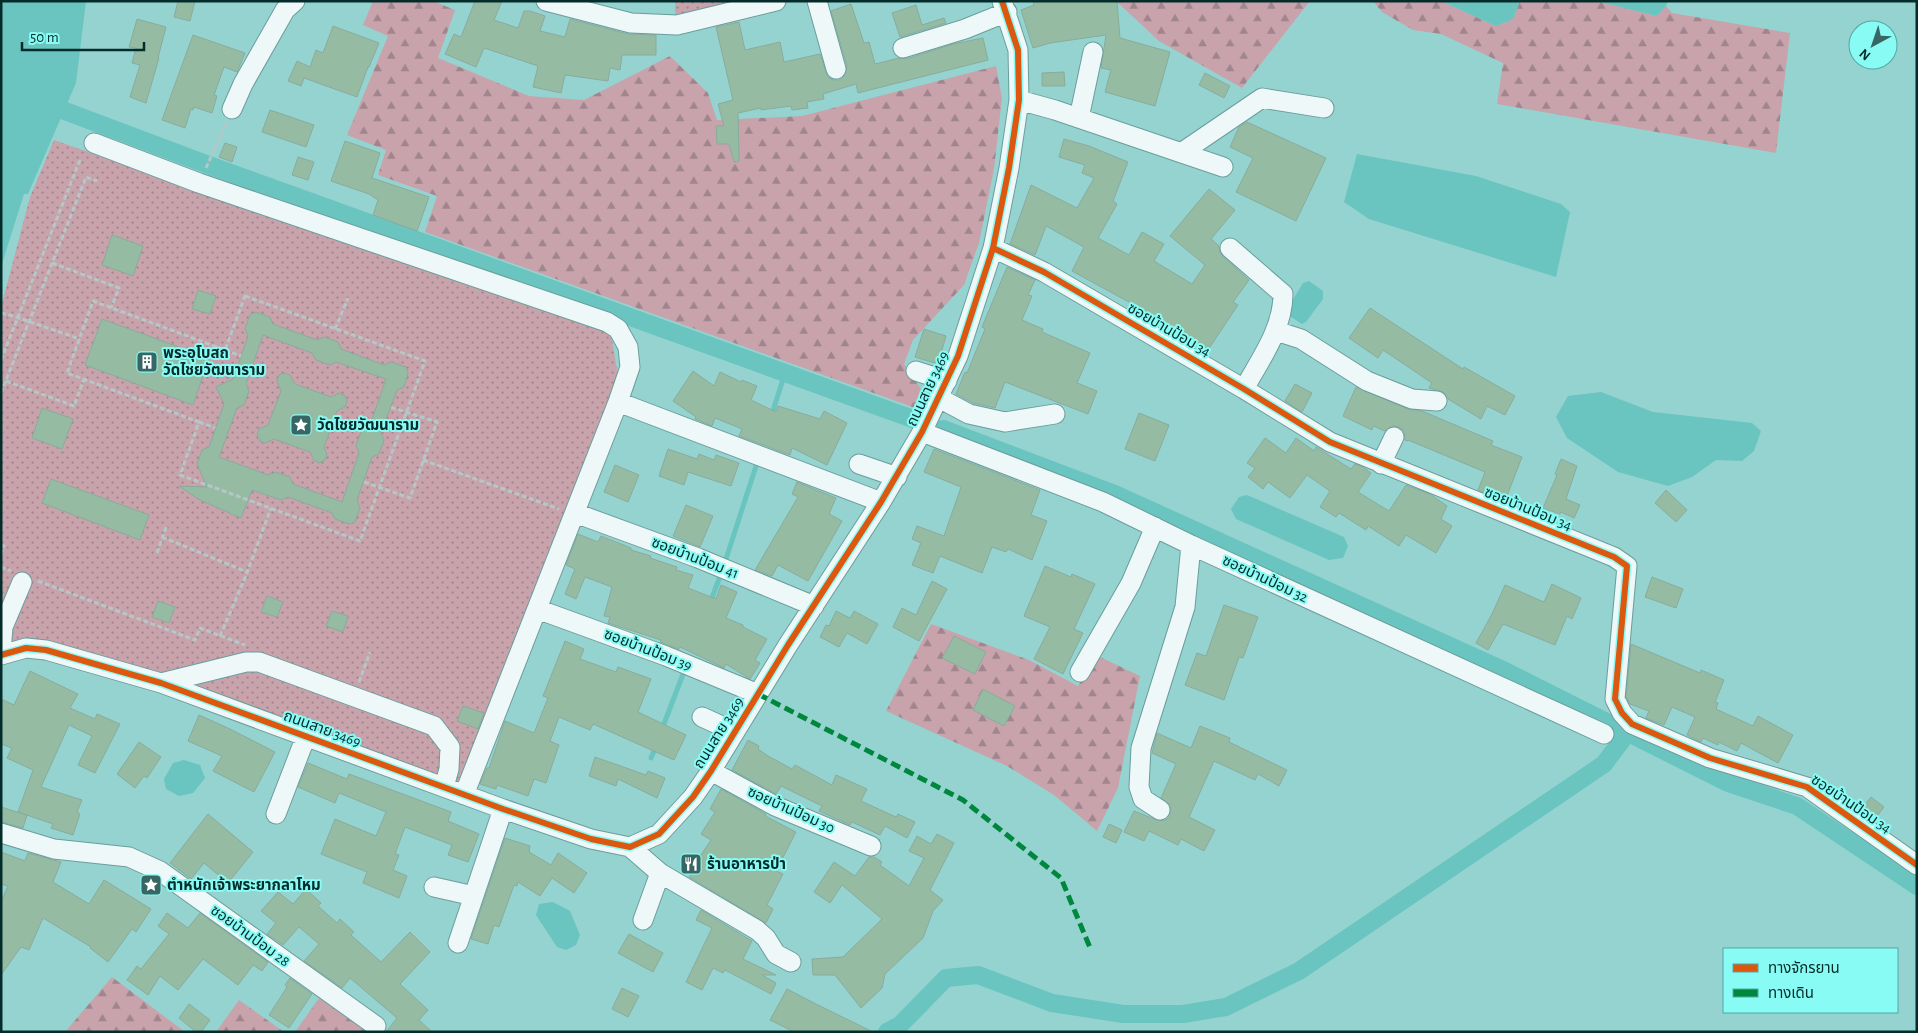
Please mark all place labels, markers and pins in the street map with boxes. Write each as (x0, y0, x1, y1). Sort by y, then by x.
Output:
place label: พระอุโบสถ วัดไชยวัฒนาราม (163, 345, 265, 378)
building icon: พระอุโบสถ วัดไชยวัฒนาราม (135, 350, 159, 374)
place icon: วัดไชยวัฒนาราม (289, 413, 313, 437)
place label: วัดไชยวัฒนาราม (317, 417, 419, 433)
restaurant icon: ร้านอาหารป่า (679, 852, 703, 876)
place label: ร้านอาหารป่า (707, 855, 786, 872)
place icon: ตำหนักเจ้าพระยากลาโหม (139, 873, 163, 897)
place label: ตำหนักเจ้าพระยากลาโหม (167, 876, 321, 893)

